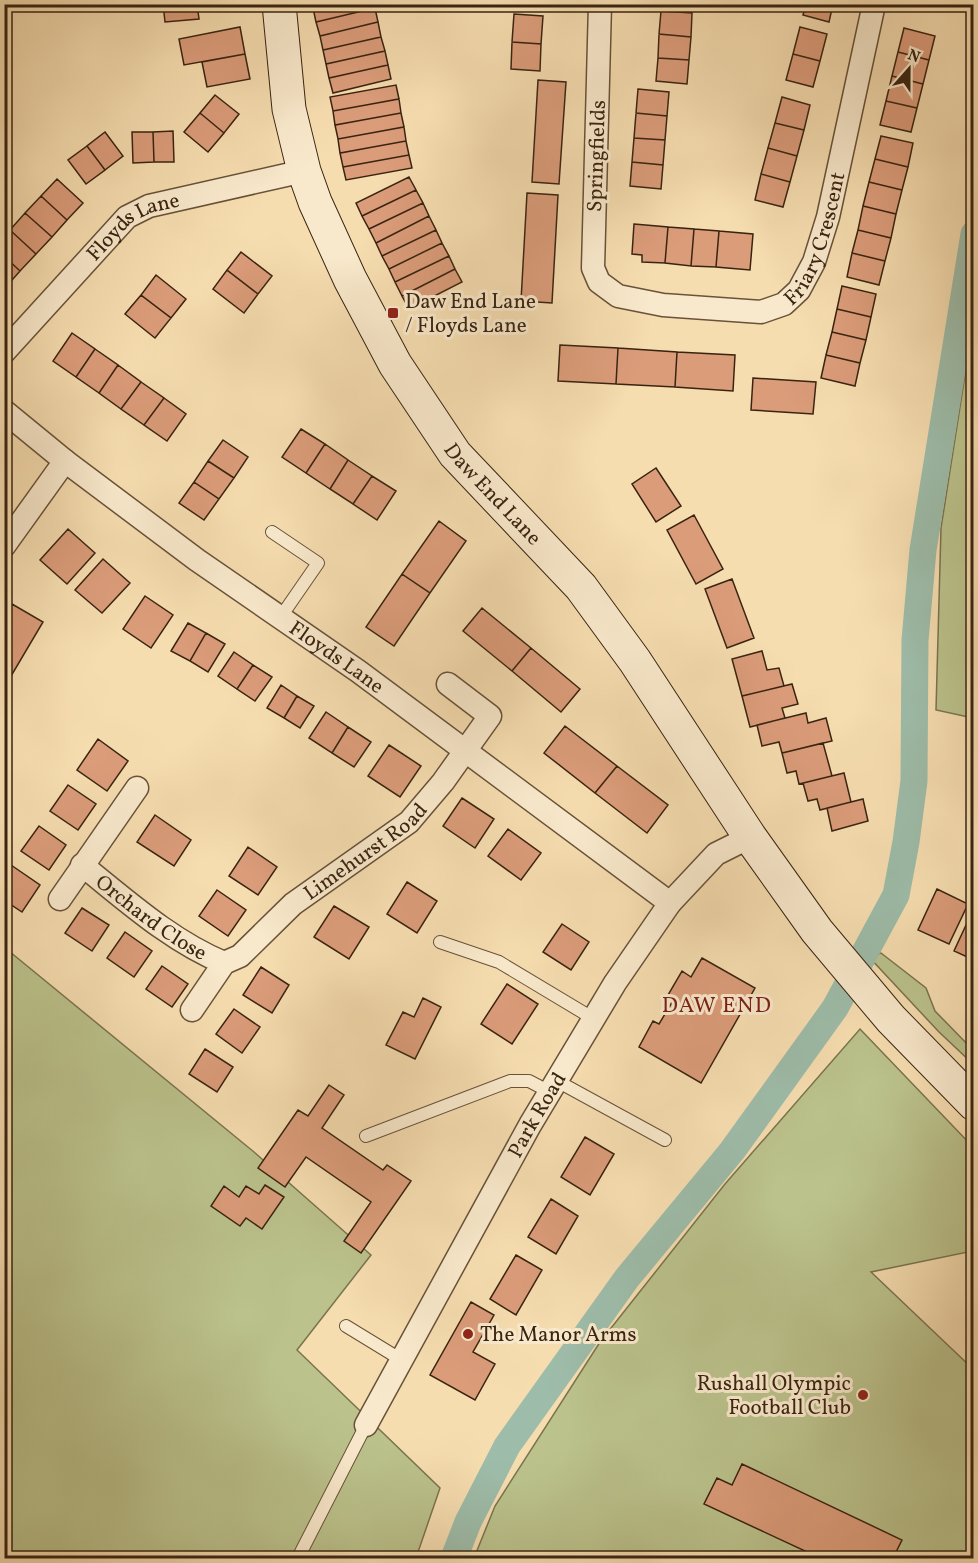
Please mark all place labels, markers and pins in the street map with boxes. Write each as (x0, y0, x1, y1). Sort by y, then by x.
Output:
place label: Daw End Lane / Floyds Lane (405, 288, 536, 341)
marker: Daw End Lane / Floyds Lane (386, 306, 400, 320)
place label: The Manor Arms (480, 1321, 636, 1350)
marker: The Manor Arms (461, 1327, 475, 1341)
place label: Rushall Olympic Football Club (697, 1370, 851, 1423)
marker: Rushall Olympic Football Club (856, 1388, 870, 1402)

